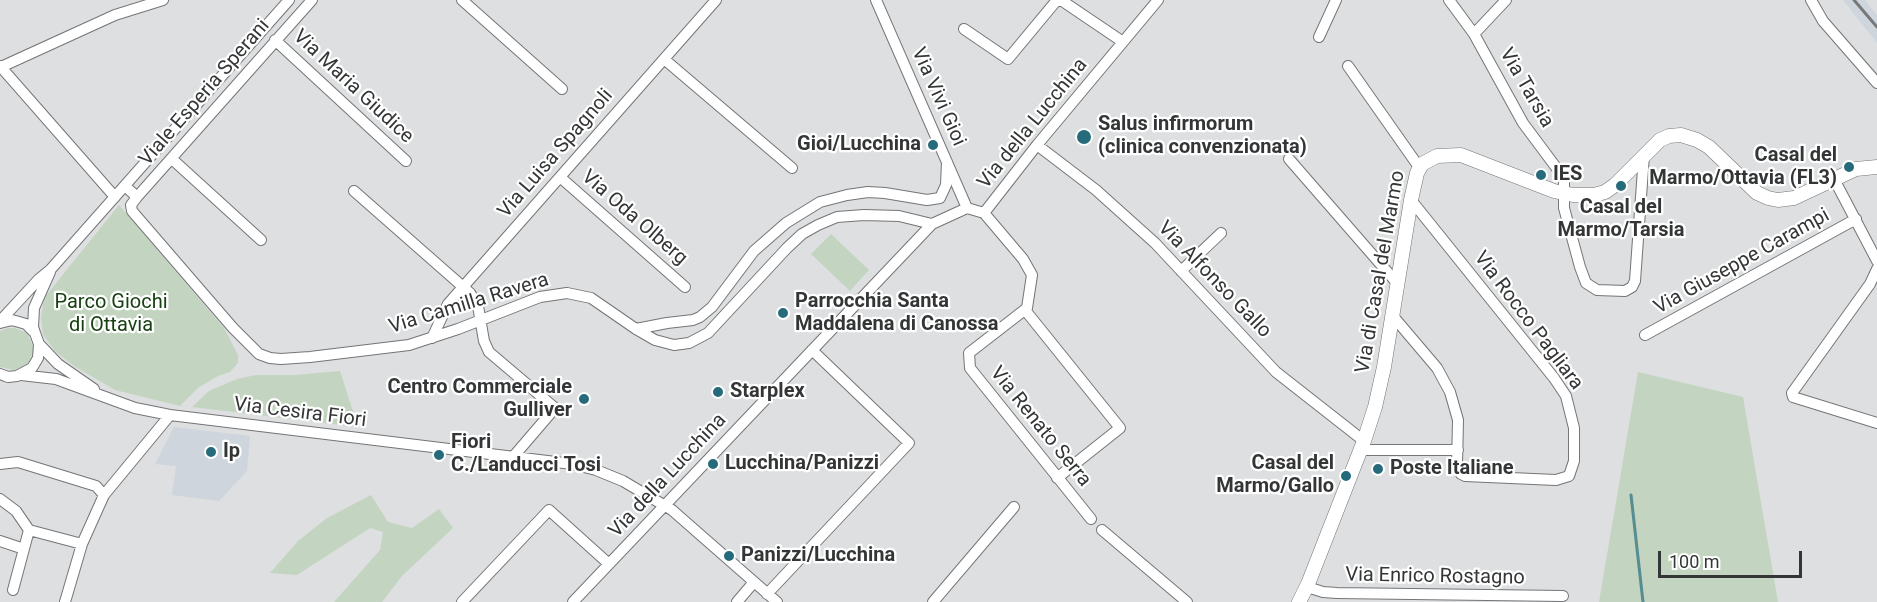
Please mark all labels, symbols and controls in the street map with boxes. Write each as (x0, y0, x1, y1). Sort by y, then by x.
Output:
street label: Viale Esperia Sperani (135, 15, 275, 171)
street label: Via Maria Giudice (288, 25, 418, 149)
street label: Via Vivi Gioi (906, 44, 970, 150)
street label: Via Tarsia (1494, 44, 1558, 132)
street label: Via della Lucchina (973, 54, 1093, 194)
street label: Via Luisa Spagnoli (493, 85, 619, 223)
place label: Salus infirmorum (clinica convenzionata) (1098, 113, 1307, 160)
marker: Salus infirmorum (clinica convenzionata) (1075, 128, 1093, 146)
place label: Gioi/Lucchina (797, 133, 921, 157)
marker: Gioi/Lucchina (926, 138, 940, 152)
place label: Casal del Marmo/Ottavia (FL3) (1649, 144, 1837, 191)
marker: Casal del Marmo/Ottavia (FL3) (1842, 160, 1856, 174)
place label: IES (1553, 163, 1582, 187)
street label: Via Oda Olberg (576, 165, 692, 271)
marker: IES (1534, 168, 1548, 182)
street label: Via di Casal del Marmo (1351, 169, 1411, 375)
marker: Casal del Marmo/Tarsia (1614, 179, 1628, 193)
place label: Casal del Marmo/Tarsia (1558, 196, 1684, 243)
street label: Via Giuseppe Carampi (1650, 204, 1834, 320)
street label: Via Alfonso Gallo (1152, 217, 1276, 343)
street label: Via Rocco Pagliara (1468, 247, 1588, 395)
street label: Via Camilla Ravera (386, 268, 552, 340)
place label: Parrocchia Santa Maddalena di Canossa (795, 290, 998, 337)
park label: Parco Giochi di Ottavia (54, 291, 168, 338)
marker: Parrocchia Santa Maddalena di Canossa (776, 306, 790, 320)
street label: Via Renato Serra (984, 362, 1096, 492)
place label: Centro Commerciale Gulliver (387, 376, 572, 423)
place label: Starplex (730, 380, 805, 404)
marker: Starplex (711, 385, 725, 399)
marker: Centro Commerciale Gulliver (577, 392, 591, 406)
street label: Via Cesira Fiori (232, 393, 368, 433)
street label: Via della Lucchina (604, 409, 732, 543)
place label: Fiori C./Landucci Tosi (451, 431, 601, 478)
place label: Ip (223, 440, 240, 464)
marker: Ip (204, 445, 218, 459)
marker: Fiori C./Landucci Tosi (432, 448, 446, 462)
place label: Lucchina/Panizzi (725, 452, 879, 476)
place label: Casal del Marmo/Gallo (1216, 452, 1334, 499)
marker: Lucchina/Panizzi (706, 457, 720, 471)
place label: Poste Italiane (1390, 457, 1513, 481)
marker: Poste Italiane (1371, 462, 1385, 476)
marker: Casal del Marmo/Gallo (1339, 469, 1353, 483)
scale bar (1661, 539, 1805, 577)
place label: Panizzi/Lucchina (741, 544, 895, 568)
marker: Panizzi/Lucchina (722, 549, 736, 563)
text: 100 m (1669, 551, 1720, 572)
street label: Via Enrico Rostagno (1345, 563, 1525, 591)

